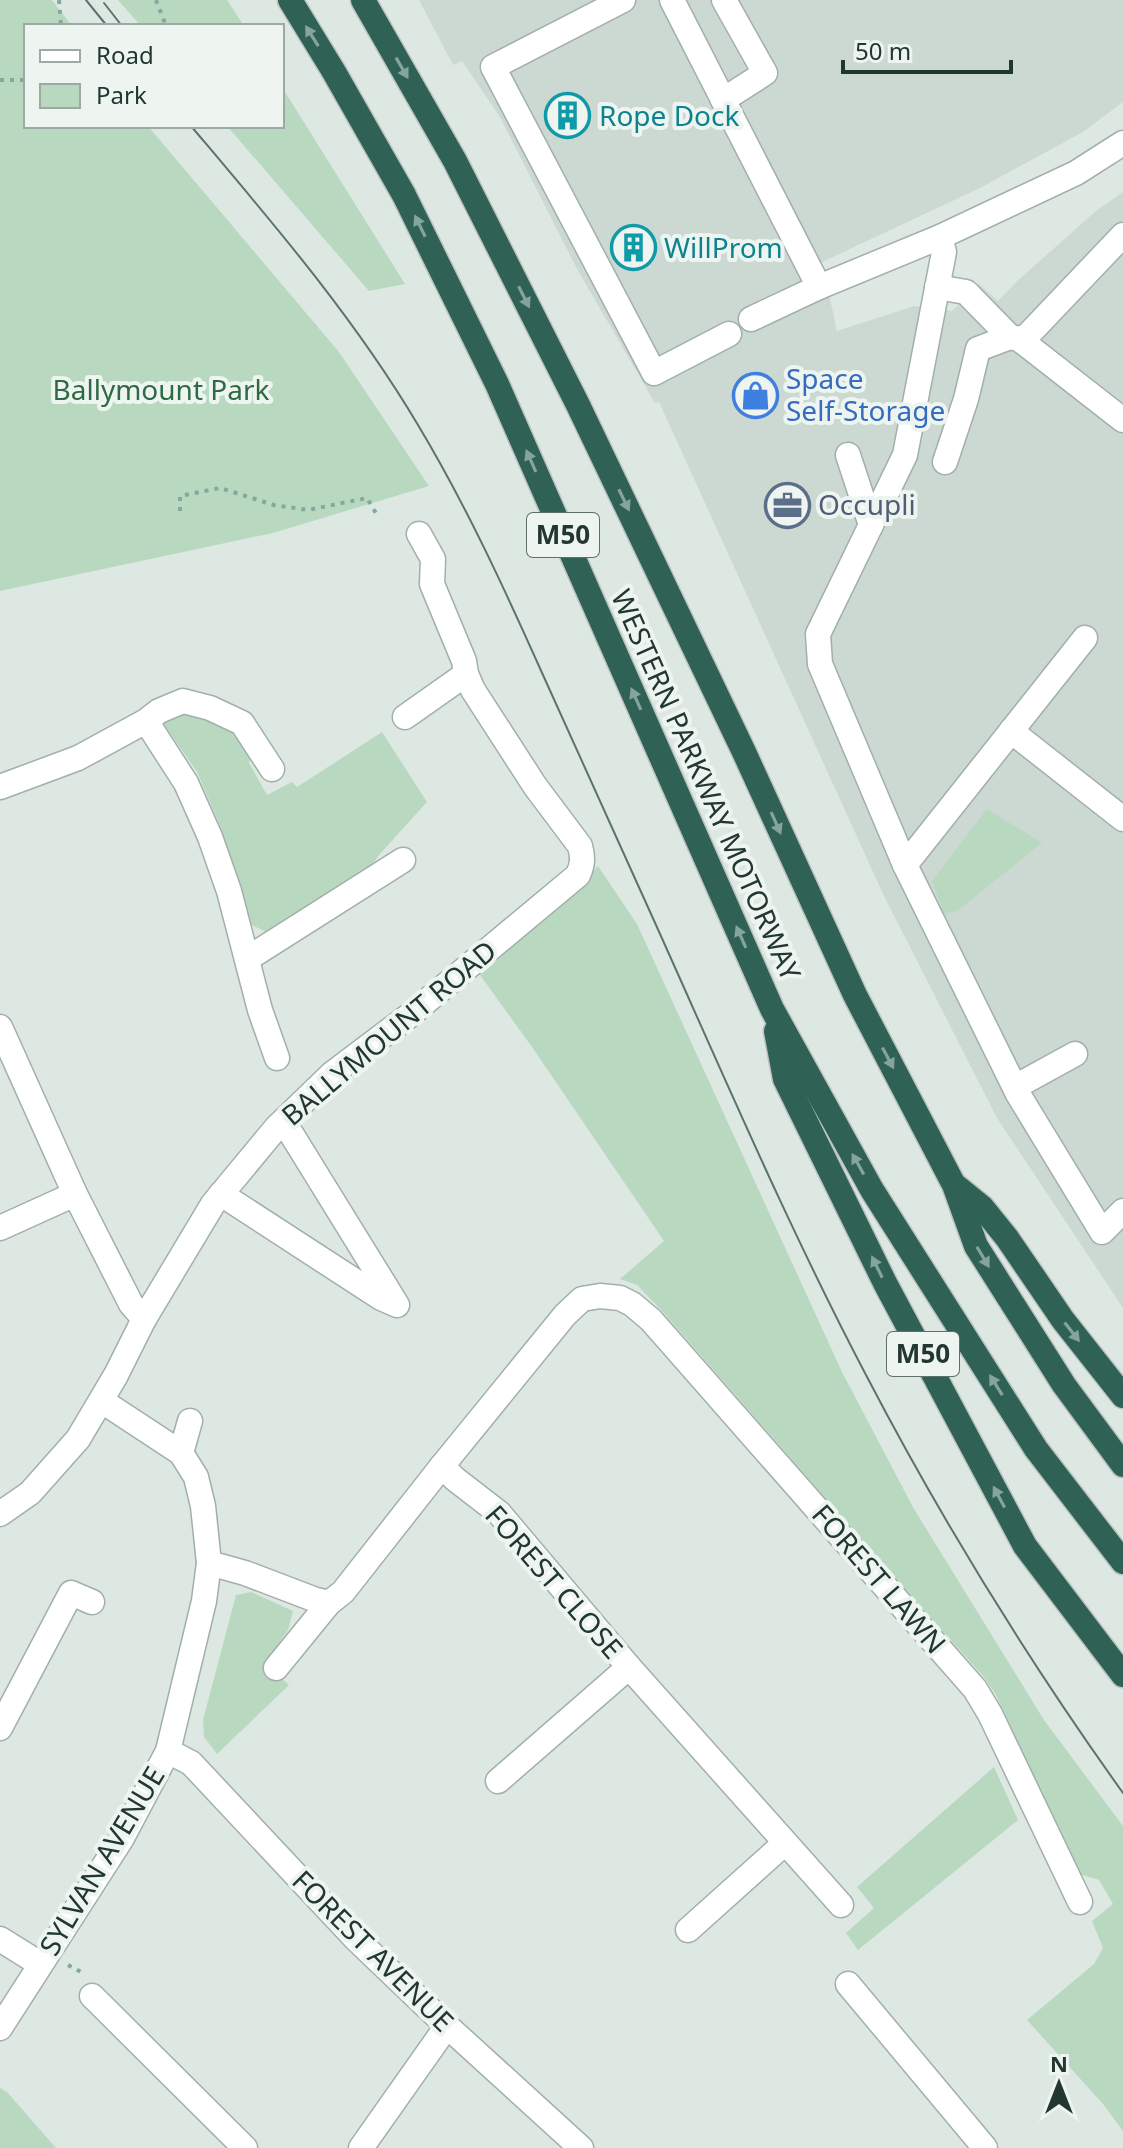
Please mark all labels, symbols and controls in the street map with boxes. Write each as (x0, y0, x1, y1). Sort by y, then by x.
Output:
legend (24, 24, 284, 128)
scale bar (843, 24, 1011, 74)
one-way arrow (305, 25, 319, 47)
text: 50 m (855, 34, 911, 67)
text: Road (96, 38, 154, 71)
one-way arrow (395, 57, 409, 79)
text: Park (96, 78, 147, 111)
building icon: Rope Dock (544, 92, 592, 140)
place label: Rope Dock (599, 96, 739, 134)
one-way arrow (413, 215, 426, 238)
building icon: WillProm (609, 224, 657, 272)
place label: WillProm (664, 228, 783, 266)
one-way arrow (517, 286, 531, 309)
place label: Space Self-Storage (786, 359, 945, 429)
park label: Ballymount Park (53, 370, 270, 408)
shop icon: Space Self-Storage (731, 371, 779, 419)
one-way arrow (524, 450, 537, 473)
office icon: Occupli (763, 481, 811, 529)
place label: Occupli (818, 485, 916, 523)
one-way arrow (617, 489, 631, 512)
road number: M50 (527, 513, 599, 557)
street label: WESTERN PARKWAY MOTORWAY (603, 583, 811, 986)
one-way arrow (629, 688, 642, 711)
one-way arrow (770, 811, 783, 834)
one-way arrow (734, 925, 747, 949)
street label: BALLYMOUNT ROAD (273, 931, 504, 1133)
one-way arrow (881, 1046, 894, 1069)
one-way arrow (852, 1153, 865, 1176)
one-way arrow (976, 1246, 990, 1268)
one-way arrow (871, 1256, 884, 1279)
one-way arrow (1064, 1322, 1080, 1342)
road number: M50 (887, 1332, 959, 1376)
one-way arrow (989, 1374, 1003, 1396)
one-way arrow (993, 1485, 1006, 1508)
street label: FOREST CLOSE (477, 1496, 632, 1666)
street label: FOREST LAWN (804, 1496, 955, 1661)
street label: SYLVAN AVENUE (30, 1759, 173, 1962)
street label: FOREST AVENUE (285, 1861, 463, 2039)
north arrow (1019, 2044, 1099, 2124)
text: N (1050, 2048, 1068, 2078)

